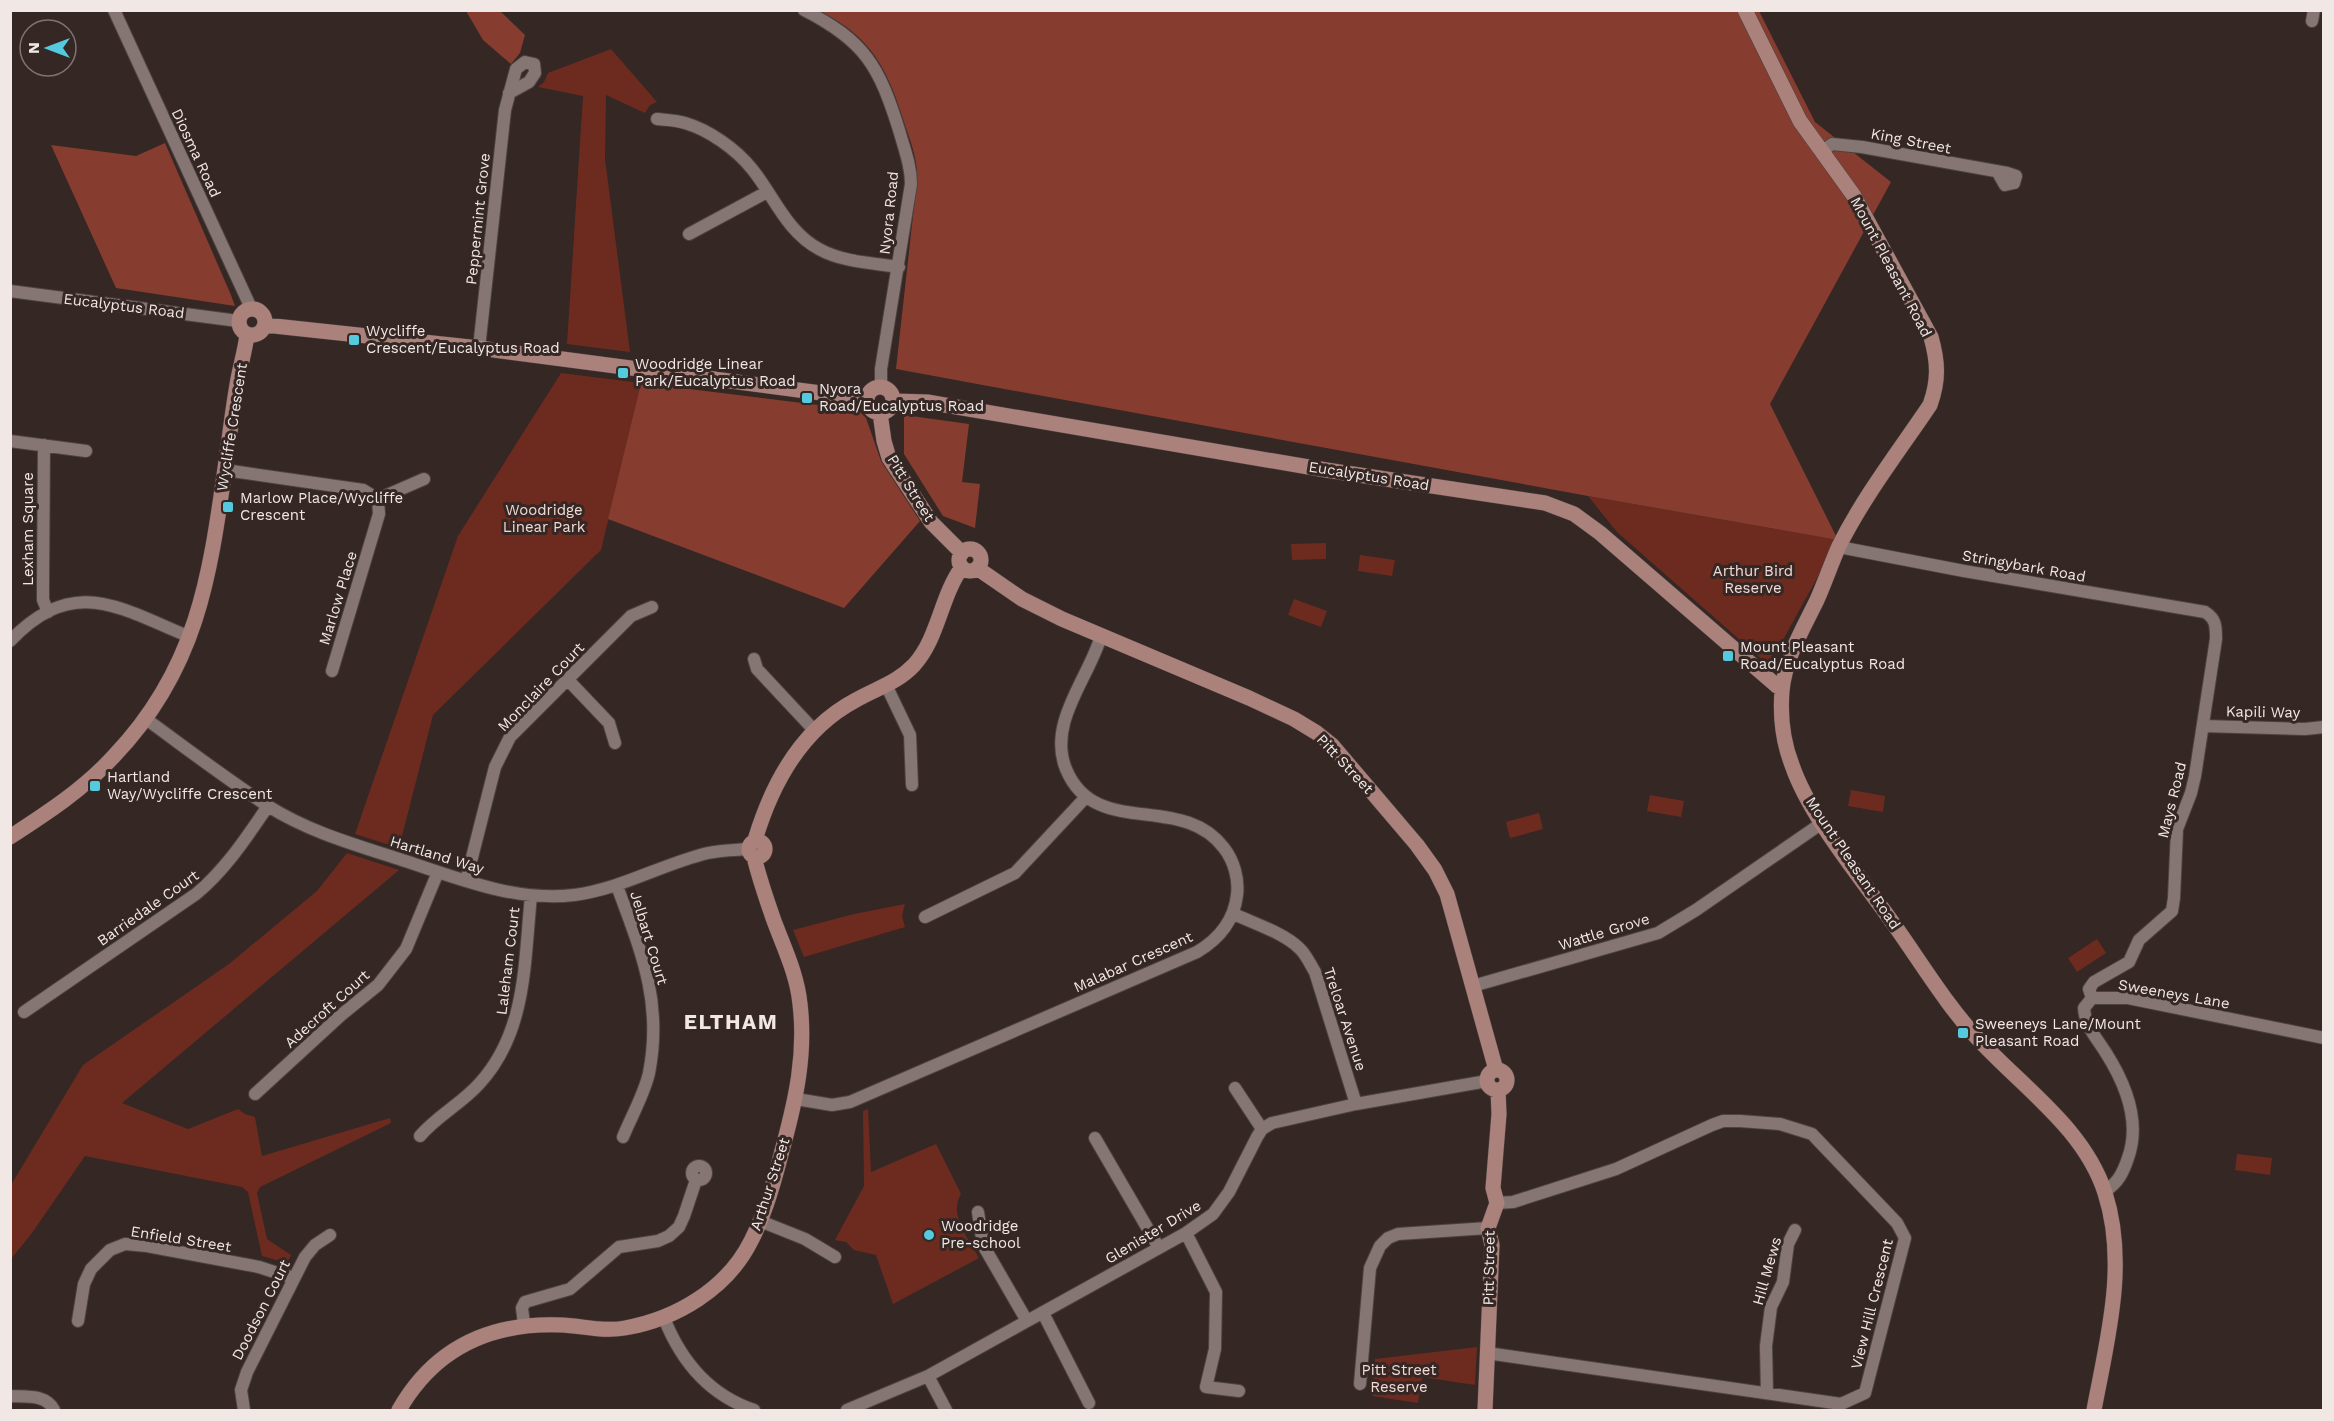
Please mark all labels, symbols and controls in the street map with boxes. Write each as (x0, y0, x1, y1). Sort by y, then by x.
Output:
north arrow (18, 18, 78, 78)
text: N (24, 42, 43, 54)
street label: Diosma Road (168, 106, 224, 200)
street label: King Street (1869, 124, 1953, 158)
street label: Peppermint Grove (462, 152, 494, 286)
street label: Nyora Road (876, 171, 902, 255)
street label: Mount Pleasant Road (1846, 194, 1936, 340)
street label: Eucalyptus Road (62, 290, 186, 322)
place label: Wycliffe Crescent/Eucalyptus Road (366, 322, 560, 357)
marker: Wycliffe Crescent/Eucalyptus Road (347, 333, 361, 347)
place label: Woodridge Linear Park/Eucalyptus Road (635, 355, 796, 390)
street label: Wycliffe Crescent (213, 361, 251, 492)
marker: Woodridge Linear Park/Eucalyptus Road (616, 366, 630, 380)
place label: Nyora Road/Eucalyptus Road (819, 380, 984, 415)
marker: Nyora Road/Eucalyptus Road (800, 391, 814, 405)
street label: Pitt Street (883, 451, 939, 525)
street label: Eucalyptus Road (1307, 458, 1431, 494)
street label: Lexham Square (19, 472, 37, 586)
place label: Marlow Place/Wycliffe Crescent (240, 489, 403, 524)
marker: Marlow Place/Wycliffe Crescent (221, 500, 235, 514)
park label: Woodridge Linear Park (503, 501, 586, 536)
street label: Stringybark Road (1961, 546, 2087, 586)
street label: Marlow Place (315, 549, 361, 647)
park label: Arthur Bird Reserve (1713, 562, 1793, 597)
street label: Monclaire Court (494, 638, 588, 735)
place label: Mount Pleasant Road/Eucalyptus Road (1740, 638, 1905, 673)
marker: Mount Pleasant Road/Eucalyptus Road (1721, 649, 1735, 663)
street label: Kapili Way (2226, 702, 2301, 722)
street label: Pitt Street (1313, 730, 1378, 798)
street label: Mays Road (2154, 760, 2190, 840)
place label: Hartland Way/Wycliffe Crescent (107, 768, 273, 803)
marker: Hartland Way/Wycliffe Crescent (88, 779, 102, 793)
street label: Mount Pleasant Road (1802, 793, 1904, 933)
street label: Hartland Way (388, 832, 486, 878)
street label: Barriedale Court (94, 866, 203, 950)
street label: Jelbart Court (626, 889, 672, 988)
street label: Laleham Court (492, 905, 524, 1016)
street label: Wattle Grove (1556, 910, 1652, 954)
street label: Malabar Crescent (1071, 927, 1196, 996)
street label: Treloar Avenue (1320, 965, 1370, 1073)
street label: Adecroft Court (281, 966, 374, 1052)
street label: Sweeneys Lane (2117, 975, 2231, 1013)
district label: ELTHAM (684, 1009, 778, 1034)
place label: Sweeneys Lane/Mount Pleasant Road (1975, 1015, 2141, 1050)
marker: Sweeneys Lane/Mount Pleasant Road (1956, 1026, 1970, 1040)
street label: Arthur Street (747, 1135, 794, 1233)
street label: Glenister Drive (1102, 1196, 1204, 1268)
place label: Woodridge Pre-school (941, 1217, 1021, 1252)
street label: Enfield Street (129, 1222, 233, 1256)
marker: Woodridge Pre-school (922, 1228, 936, 1242)
street label: Pitt Street (1479, 1230, 1499, 1306)
street label: Hill Mews (1749, 1235, 1785, 1307)
street label: View Hill Crescent (1847, 1236, 1897, 1371)
street label: Doodson Court (228, 1256, 294, 1363)
park label: Pitt Street Reserve (1361, 1361, 1437, 1396)

